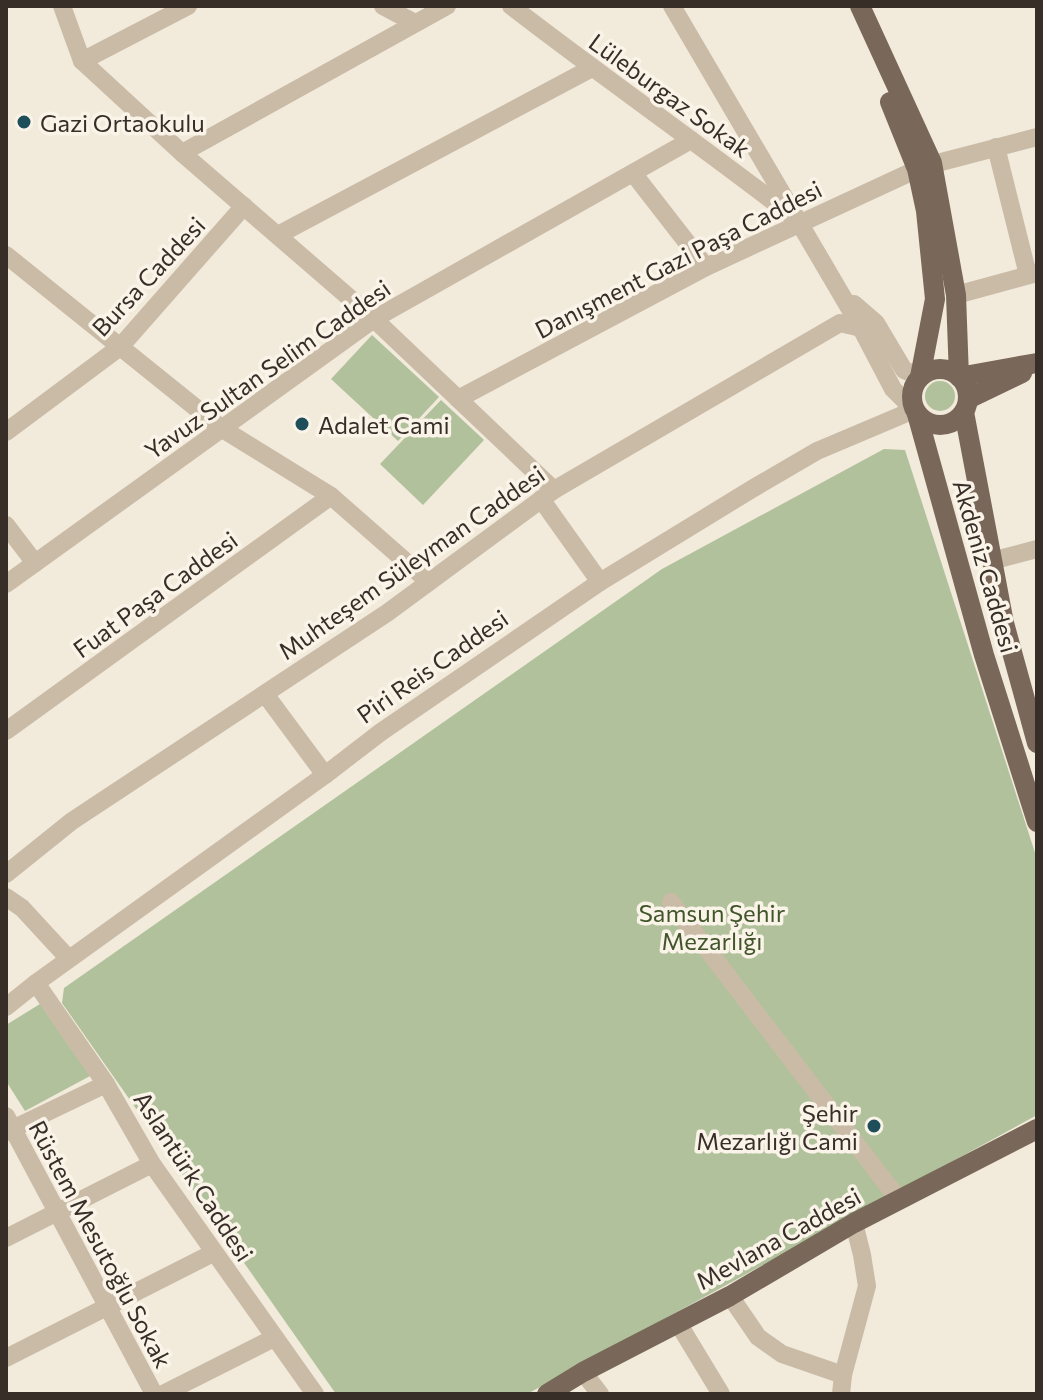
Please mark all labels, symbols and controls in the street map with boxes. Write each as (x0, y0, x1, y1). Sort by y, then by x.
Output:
street label: Lüleburgaz Sokak (584, 27, 756, 163)
place label: Gazi Ortaokulu (40, 108, 205, 137)
marker: Gazi Ortaokulu (15, 113, 33, 131)
street label: Danışment Gazi Paşa Caddesi (530, 174, 826, 344)
street label: Bursa Caddesi (85, 210, 211, 342)
street label: Yavuz Sultan Selim Caddesi (139, 273, 395, 465)
place label: Adalet Cami (318, 410, 450, 439)
marker: Adalet Cami (293, 415, 311, 433)
street label: Muhteşem Süleyman Caddesi (272, 459, 550, 665)
street label: Akdeniz Caddesi (947, 476, 1025, 656)
street label: Fuat Paşa Caddesi (67, 525, 243, 663)
street label: Piri Reis Caddesi (351, 603, 513, 729)
park label: Samsun Şehir Mezarlığı (639, 898, 786, 955)
street label: Aslantürk Caddesi (128, 1086, 260, 1266)
place label: Şehir Mezarlığı Cami (696, 1098, 858, 1155)
street label: Rüstem Mesutoğlu Sokak (23, 1115, 179, 1373)
marker: Şehir Mezarlığı Cami (865, 1117, 883, 1135)
street label: Mevlana Caddesi (691, 1181, 865, 1295)

